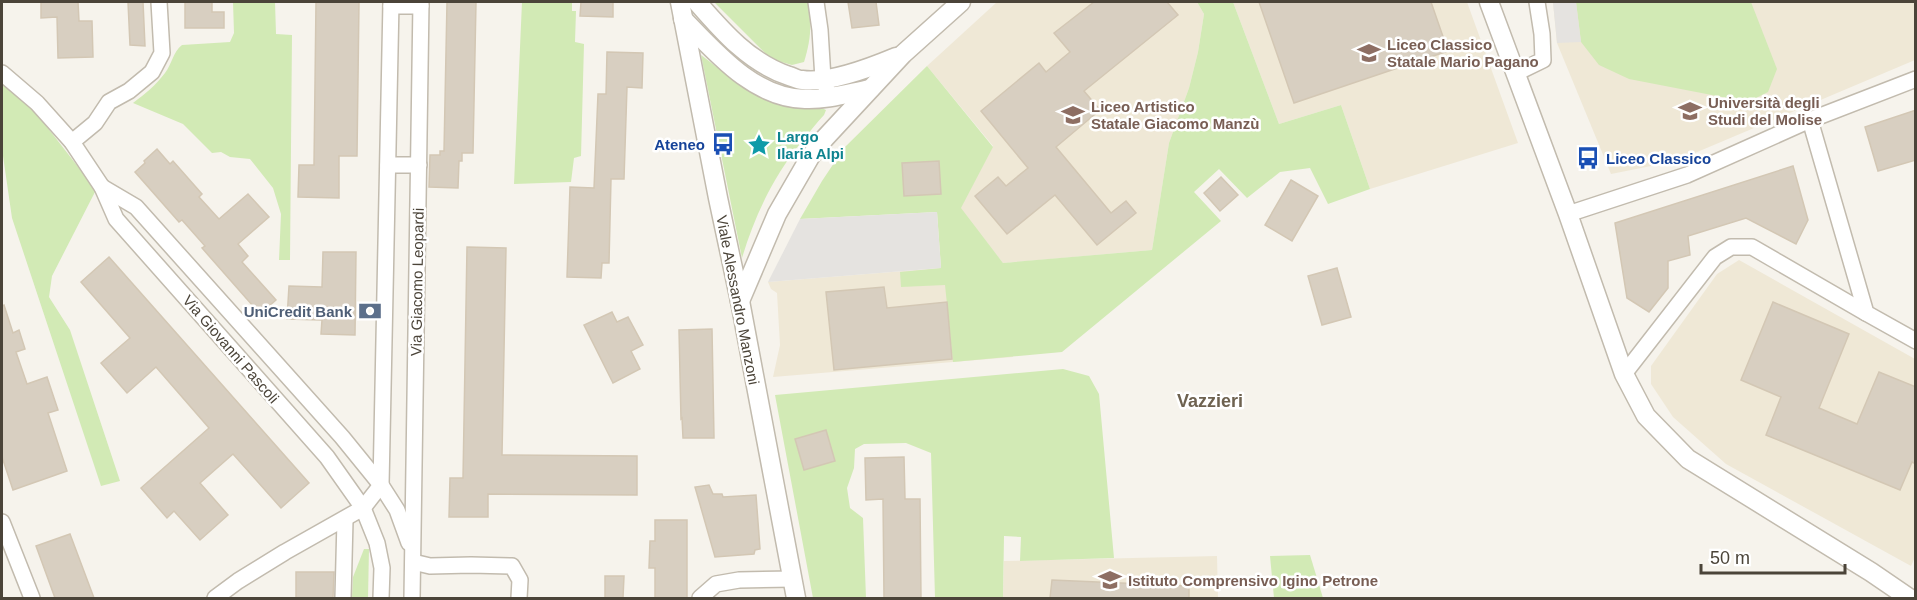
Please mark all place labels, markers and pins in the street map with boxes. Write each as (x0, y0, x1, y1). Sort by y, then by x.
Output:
place label: Liceo Classico Statale Mario Pagano (1387, 36, 1539, 70)
school or university icon: Liceo Classico Statale Mario Pagano (1356, 40, 1382, 66)
place label: Università degli Studi del Molise (1708, 94, 1822, 128)
place label: Liceo Artistico Statale Giacomo Manzù (1091, 98, 1259, 132)
school or university icon: Università degli Studi del Molise (1677, 98, 1703, 124)
school or university icon: Liceo Artistico Statale Giacomo Manzù (1060, 102, 1086, 128)
place label: Largo Ilaria Alpi (777, 128, 844, 162)
bus stop icon: Ateneo (710, 131, 736, 157)
place icon: Largo Ilaria Alpi (746, 132, 772, 158)
place label: Ateneo (654, 136, 705, 153)
bus stop icon: Liceo Classico (1575, 145, 1601, 171)
place label: Liceo Classico (1606, 150, 1711, 167)
bank icon: UniCredit Bank (357, 298, 383, 324)
place label: UniCredit Bank (244, 303, 353, 320)
school or university icon: Istituto Comprensivo Igino Petrone (1097, 567, 1123, 593)
place label: Istituto Comprensivo Igino Petrone (1128, 572, 1378, 589)

